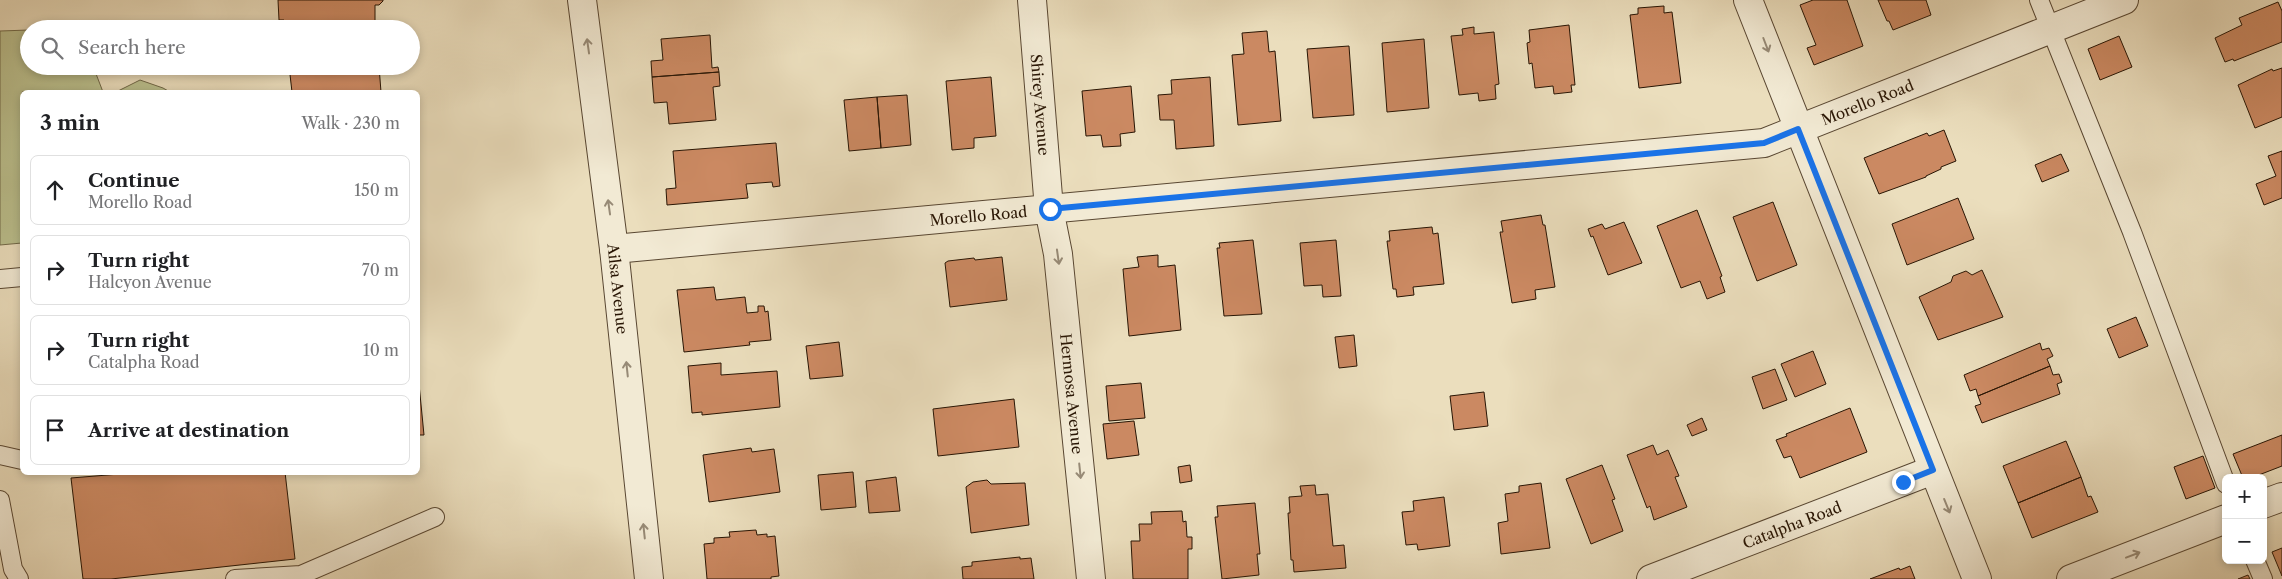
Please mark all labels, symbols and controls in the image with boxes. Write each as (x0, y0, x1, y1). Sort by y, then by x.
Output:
search box (20, 20, 420, 75)
icon: search (38, 34, 66, 62)
text: Search here (78, 36, 186, 59)
one-way arrow (1762, 37, 1771, 53)
one-way arrow (583, 39, 593, 55)
street label: Shirey Avenue (1027, 53, 1054, 156)
street label: Morello Road (1818, 75, 1916, 129)
text: 3 min (40, 110, 100, 135)
text: Walk · 230 m (301, 113, 400, 133)
text: Continue (88, 169, 180, 192)
icon: ahead (41, 176, 69, 204)
text: 150 m (354, 180, 399, 200)
text: Morello Road (88, 192, 192, 212)
route start (1039, 198, 1062, 221)
one-way arrow (604, 200, 614, 216)
street label: Morello Road (929, 201, 1028, 229)
street label: Ailsa Avenue (604, 241, 632, 335)
one-way arrow (1053, 248, 1063, 264)
text: Turn right (88, 249, 189, 272)
icon: right (41, 256, 69, 284)
text: 70 m (362, 260, 399, 280)
text: Halcyon Avenue (88, 272, 212, 292)
text: Turn right (88, 329, 189, 352)
street label: Hermosa Avenue (1057, 332, 1088, 455)
icon: right (41, 336, 69, 364)
text: 10 m (363, 340, 399, 360)
text: Catalpha Road (88, 352, 200, 372)
one-way arrow (622, 361, 632, 377)
icon: arrive (41, 416, 69, 444)
text: Arrive at destination (88, 419, 289, 442)
one-way arrow (1075, 462, 1085, 478)
route end (1892, 471, 1915, 494)
map controls (2222, 474, 2267, 564)
button: + (2222, 474, 2267, 519)
street label: Catalpha Road (1740, 497, 1844, 552)
one-way arrow (1943, 498, 1953, 513)
button: − (2222, 519, 2267, 564)
one-way arrow (639, 523, 649, 539)
one-way arrow (2125, 550, 2140, 559)

